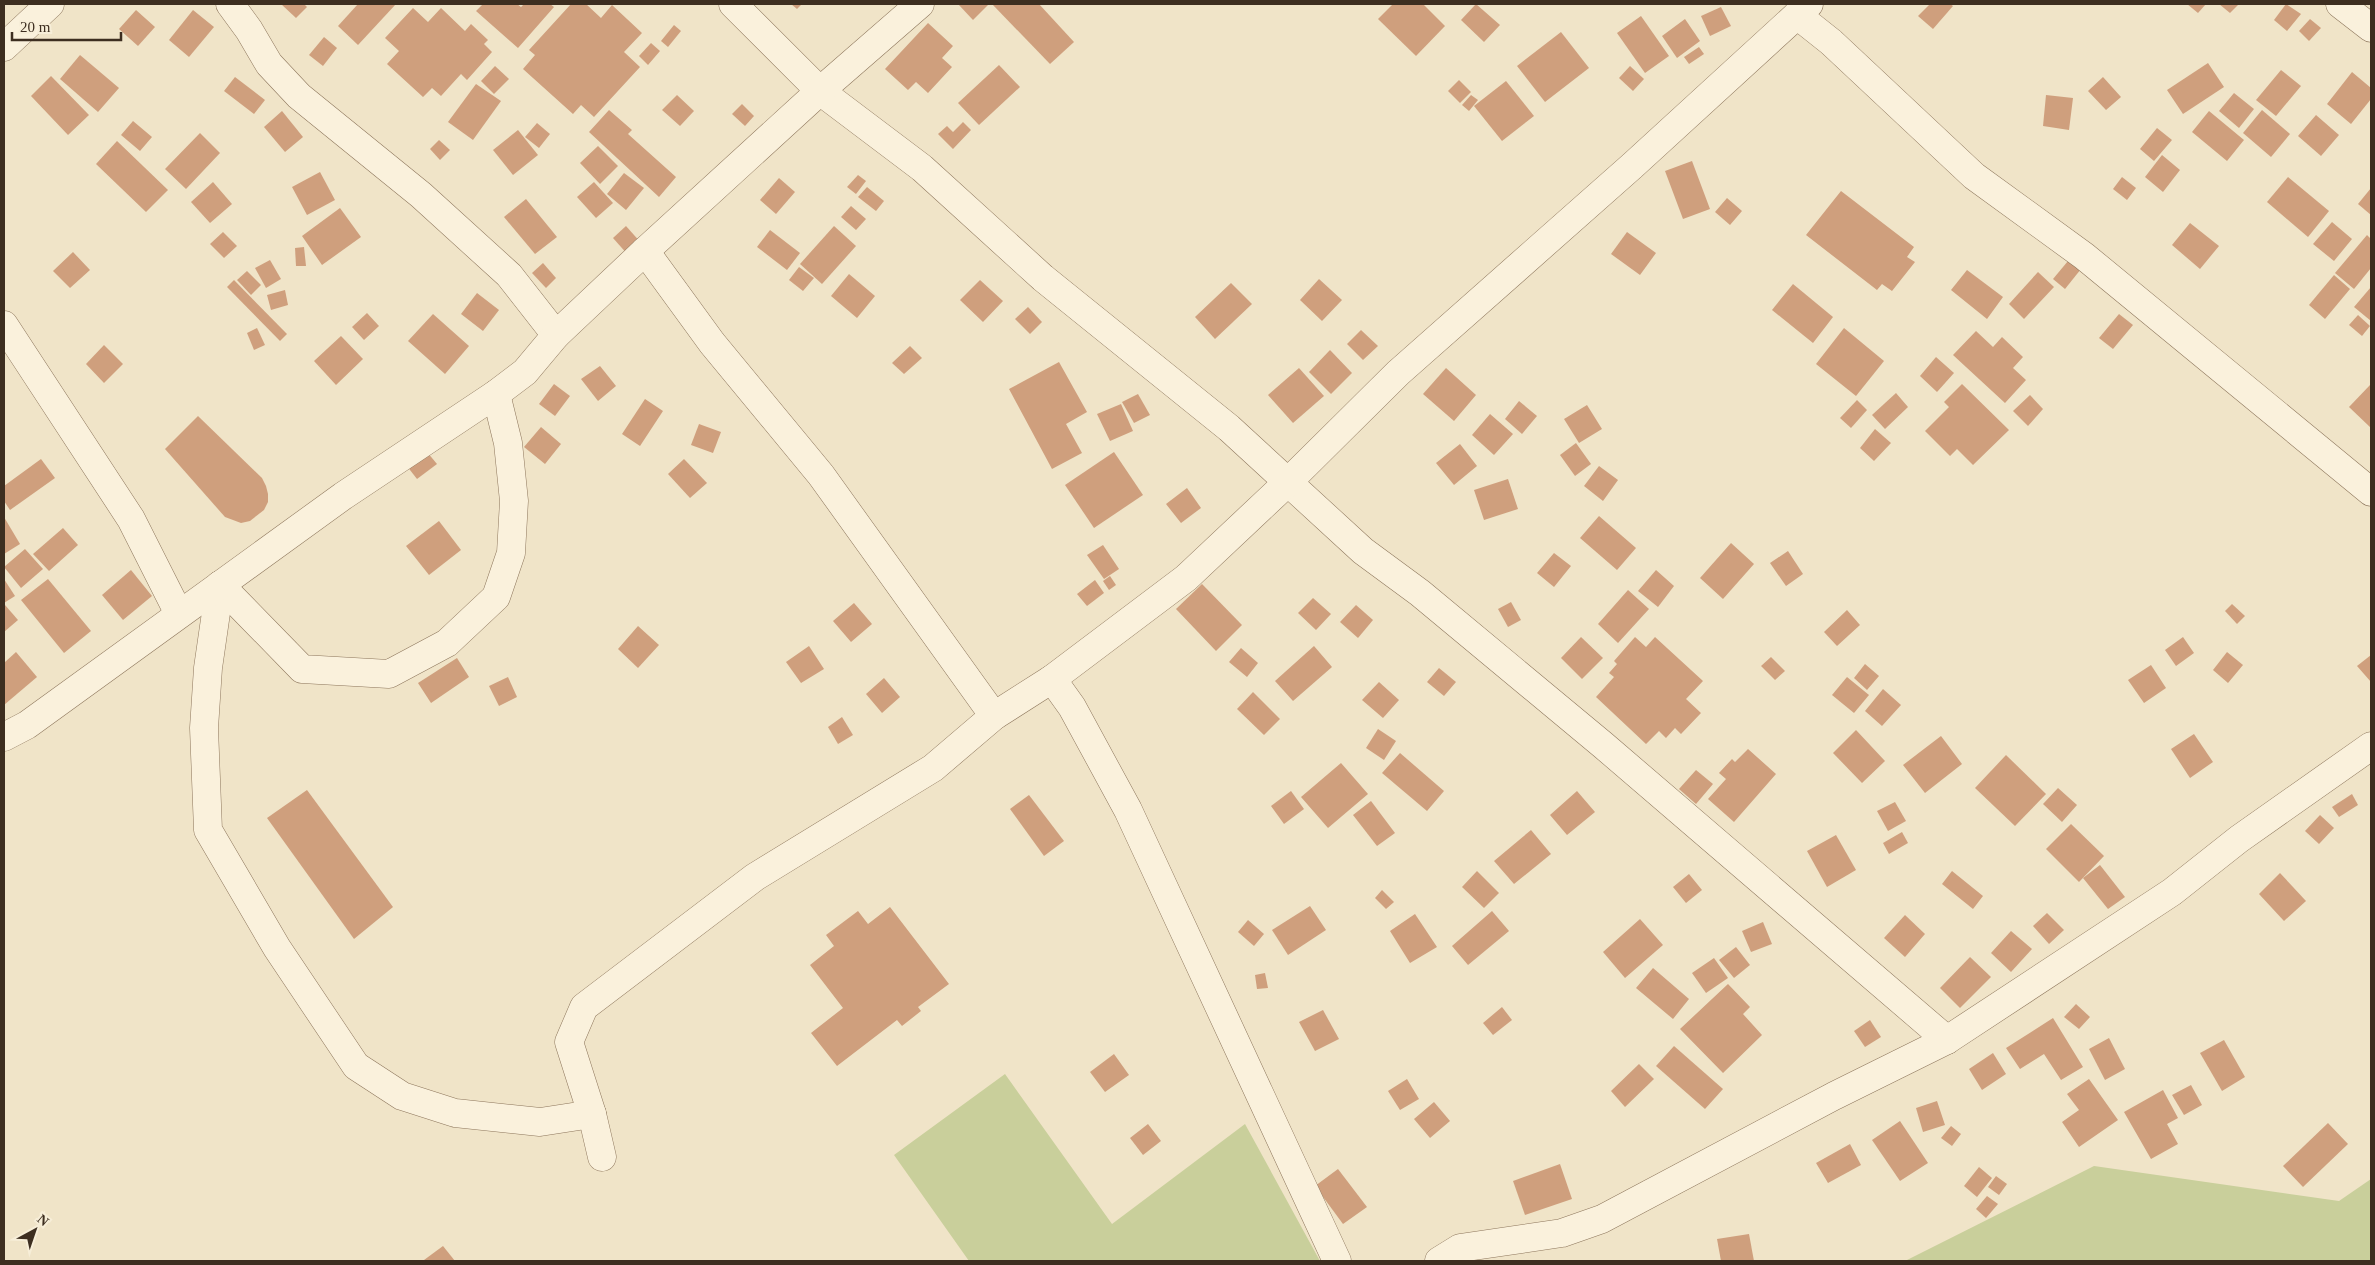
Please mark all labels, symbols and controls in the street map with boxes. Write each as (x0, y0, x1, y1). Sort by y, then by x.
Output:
scale bar (12, 10, 121, 42)
text: 20 m (20, 19, 51, 35)
north arrow (10, 1205, 60, 1255)
text: N (34, 1211, 52, 1229)

